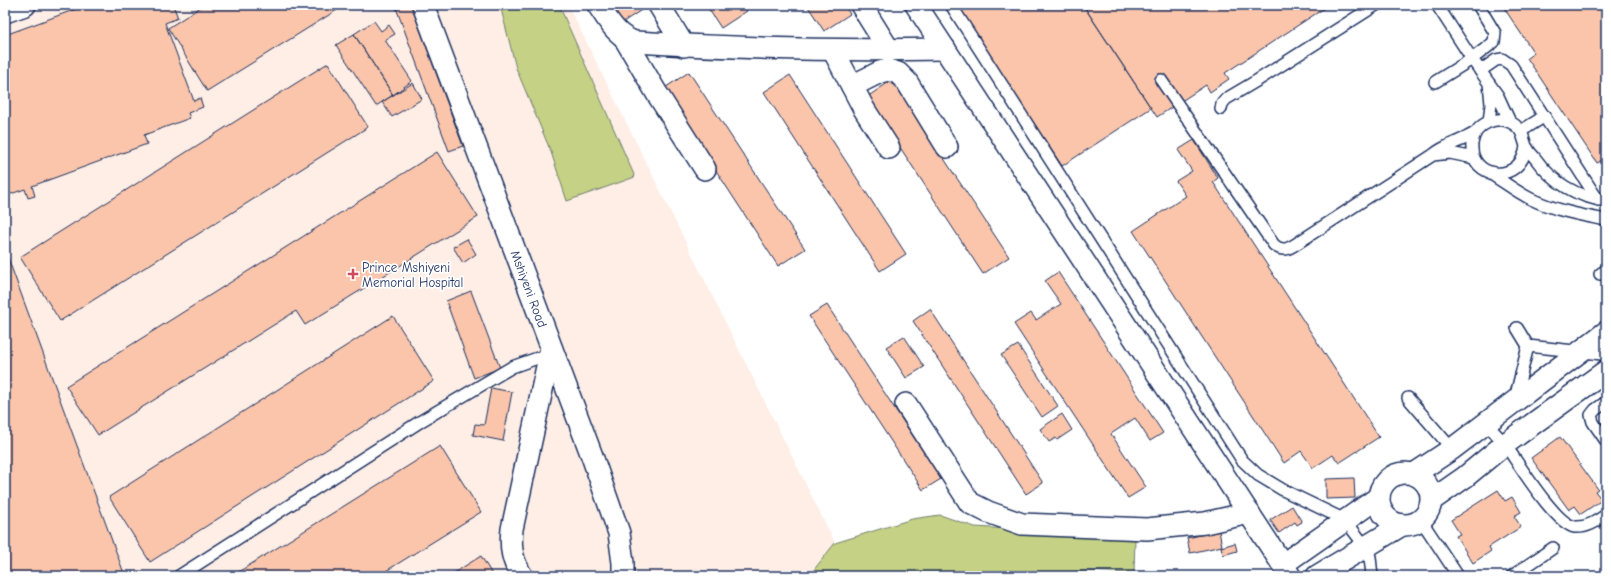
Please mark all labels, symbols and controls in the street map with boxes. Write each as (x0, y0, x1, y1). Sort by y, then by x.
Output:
street label: Mshiyeni Road (508, 248, 551, 329)
place label: Prince Mshiyeni Memorial Hospital (362, 260, 463, 290)
marker: Prince Mshiyeni Memorial Hospital (347, 268, 359, 280)

